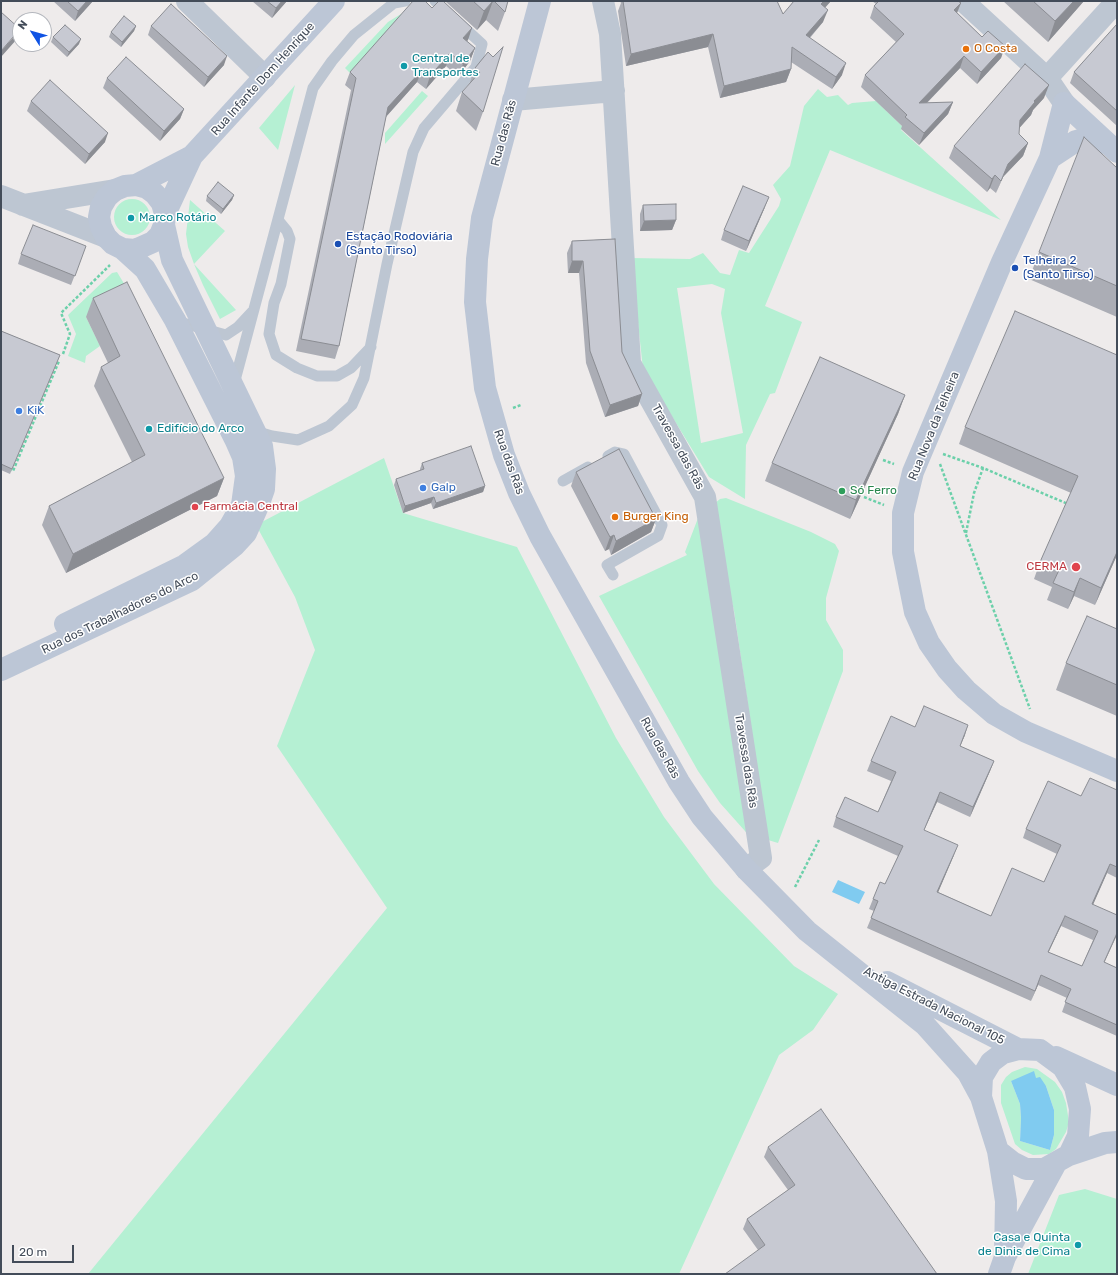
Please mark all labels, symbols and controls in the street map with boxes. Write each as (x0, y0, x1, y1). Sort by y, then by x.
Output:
north arrow (12, 12, 52, 52)
text: N (15, 18, 30, 32)
street label: Rua Infante Dom Henrique (208, 19, 318, 139)
place label: O Costa (974, 42, 1017, 56)
marker: O Costa (961, 44, 971, 54)
place label: Central de Transportes (412, 52, 479, 80)
marker: Central de Transportes (399, 61, 409, 71)
street label: Rua das Rãs (488, 98, 520, 168)
place label: Marco Rotário (139, 211, 216, 225)
marker: Marco Rotário (126, 213, 136, 223)
place label: Estação Rodoviária (Santo Tirso) (346, 230, 453, 258)
marker: Estação Rodoviária (Santo Tirso) (333, 239, 343, 249)
place label: Telheira 2 (Santo Tirso) (1023, 254, 1093, 282)
marker: Telheira 2 (Santo Tirso) (1010, 263, 1020, 273)
street label: Rua Nova da Telheira (906, 370, 962, 482)
street label: Travessa das Rãs (649, 402, 707, 492)
place label: KiK (27, 404, 44, 418)
marker: KiK (14, 406, 24, 416)
place label: Edifício do Arco (157, 422, 244, 436)
marker: Edifício do Arco (144, 424, 154, 434)
street label: Rua das Rãs (491, 428, 527, 496)
place label: Galp (431, 481, 456, 495)
marker: Galp (418, 483, 428, 493)
place label: Só Ferro (850, 484, 897, 498)
marker: Só Ferro (837, 486, 847, 496)
place label: Farmácia Central (203, 500, 298, 514)
marker: Farmácia Central (190, 502, 200, 512)
place label: Burger King (623, 510, 689, 524)
marker: Burger King (610, 512, 620, 522)
place label: CERMA (1026, 560, 1067, 574)
marker: CERMA (1070, 561, 1082, 573)
street label: Rua dos Trabalhadores do Arco (39, 569, 201, 657)
street label: Travessa das Rãs (731, 713, 761, 809)
street label: Rua das Rãs (637, 715, 683, 781)
street label: Antiga Estrada Nacional 105 (861, 964, 1007, 1048)
place label: Casa e Quinta de Dinis de Cima (978, 1231, 1070, 1259)
scale bar (14, 1237, 76, 1263)
marker: Casa e Quinta de Dinis de Cima (1073, 1240, 1083, 1250)
text: 20 m (19, 1245, 47, 1259)

